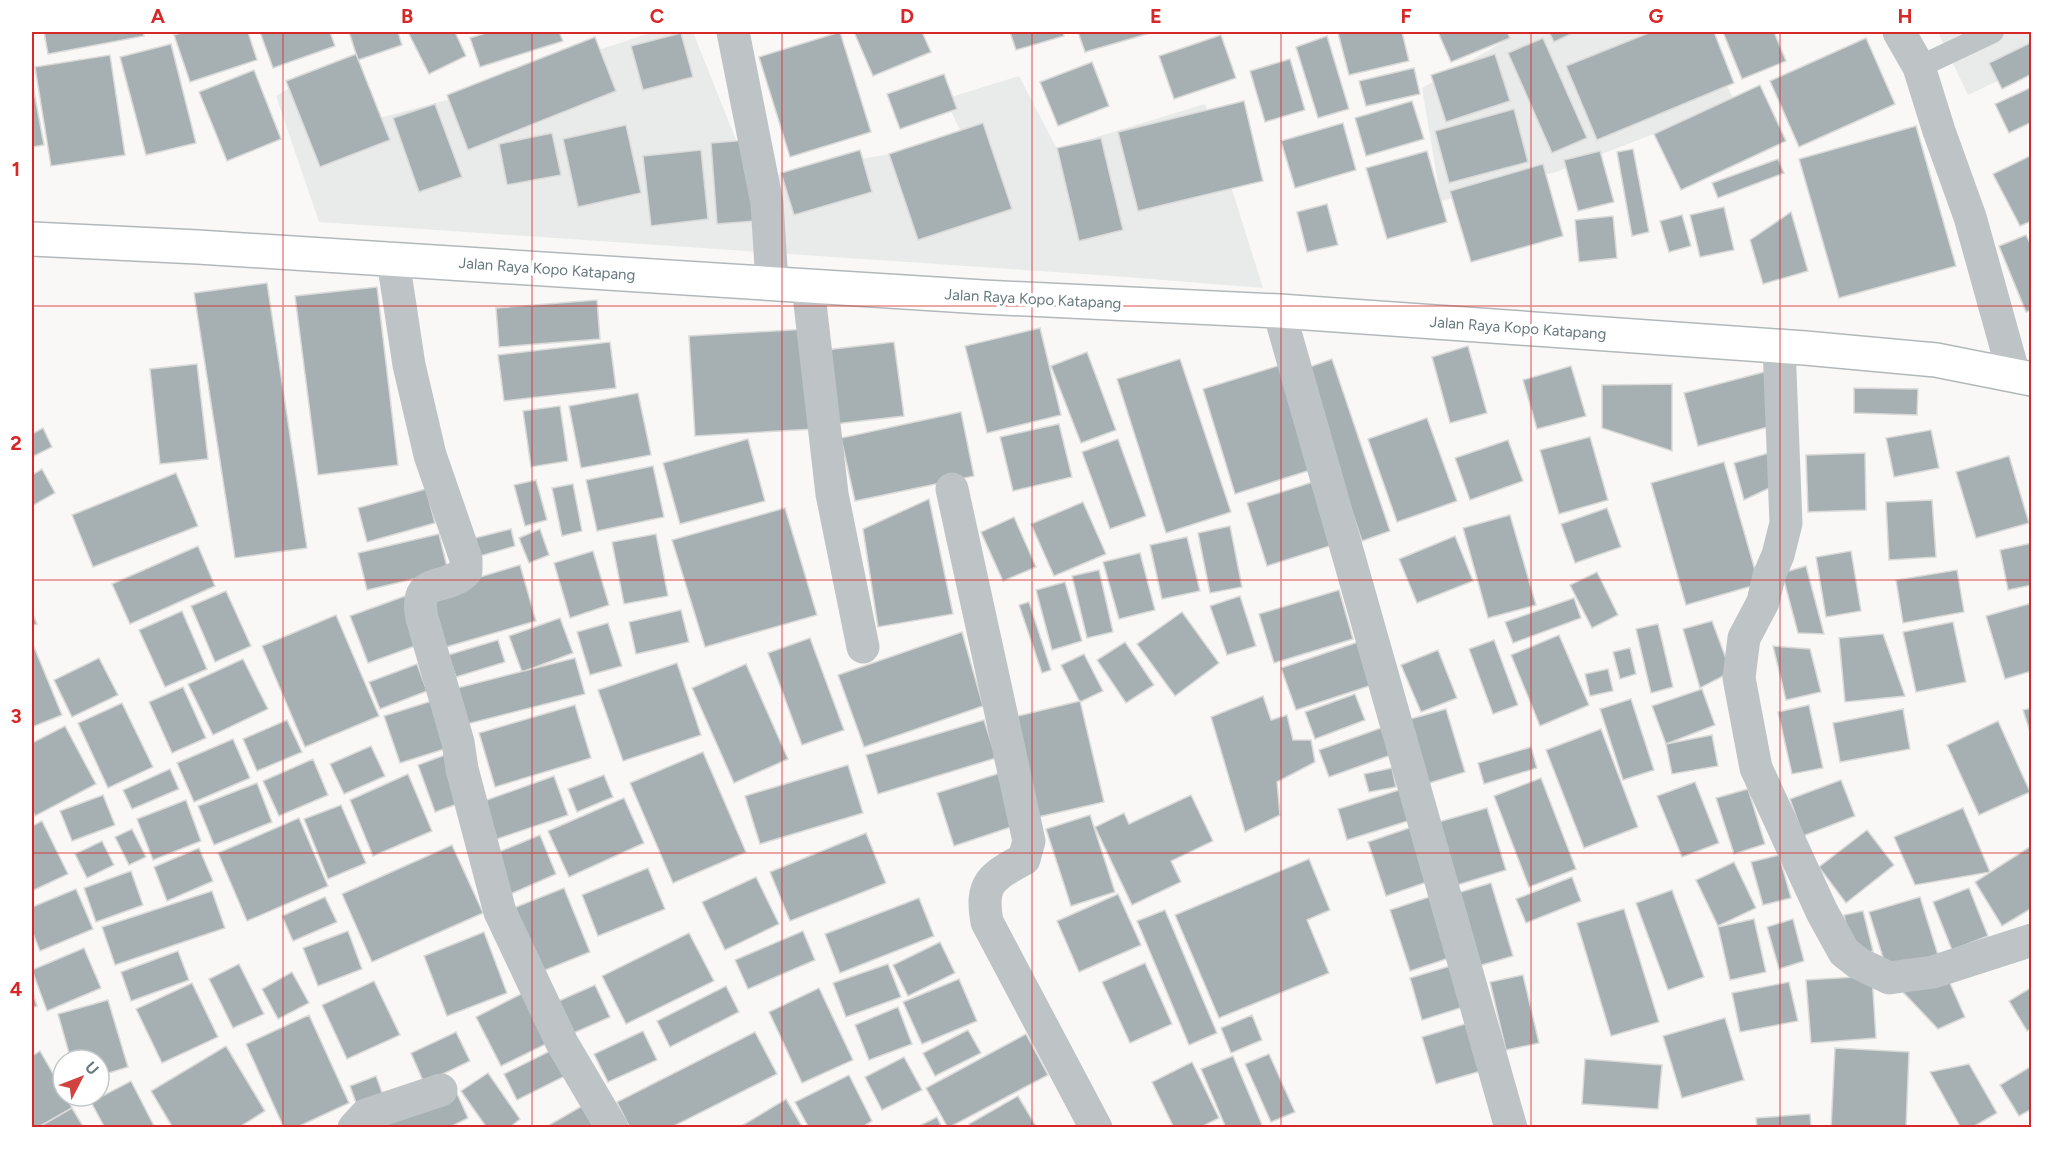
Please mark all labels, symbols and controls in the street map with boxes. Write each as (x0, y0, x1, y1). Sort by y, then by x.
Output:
text: A (151, 4, 166, 28)
text: B (401, 4, 413, 28)
text: C (650, 4, 664, 28)
text: D (900, 4, 914, 28)
text: E (1150, 4, 1162, 28)
text: F (1400, 4, 1412, 28)
text: G (1649, 4, 1664, 28)
text: H (1898, 4, 1913, 28)
text: 1 (12, 157, 20, 181)
street label: Jalan Raya Kopo Katapang (458, 254, 636, 284)
street label: Jalan Raya Kopo Katapang (944, 285, 1122, 313)
street label: Jalan Raya Kopo Katapang (1429, 313, 1607, 343)
text: 2 (10, 431, 22, 455)
text: 3 (10, 704, 22, 728)
text: 4 (10, 977, 23, 1001)
north arrow (51, 1048, 111, 1108)
text: U (81, 1058, 103, 1079)

